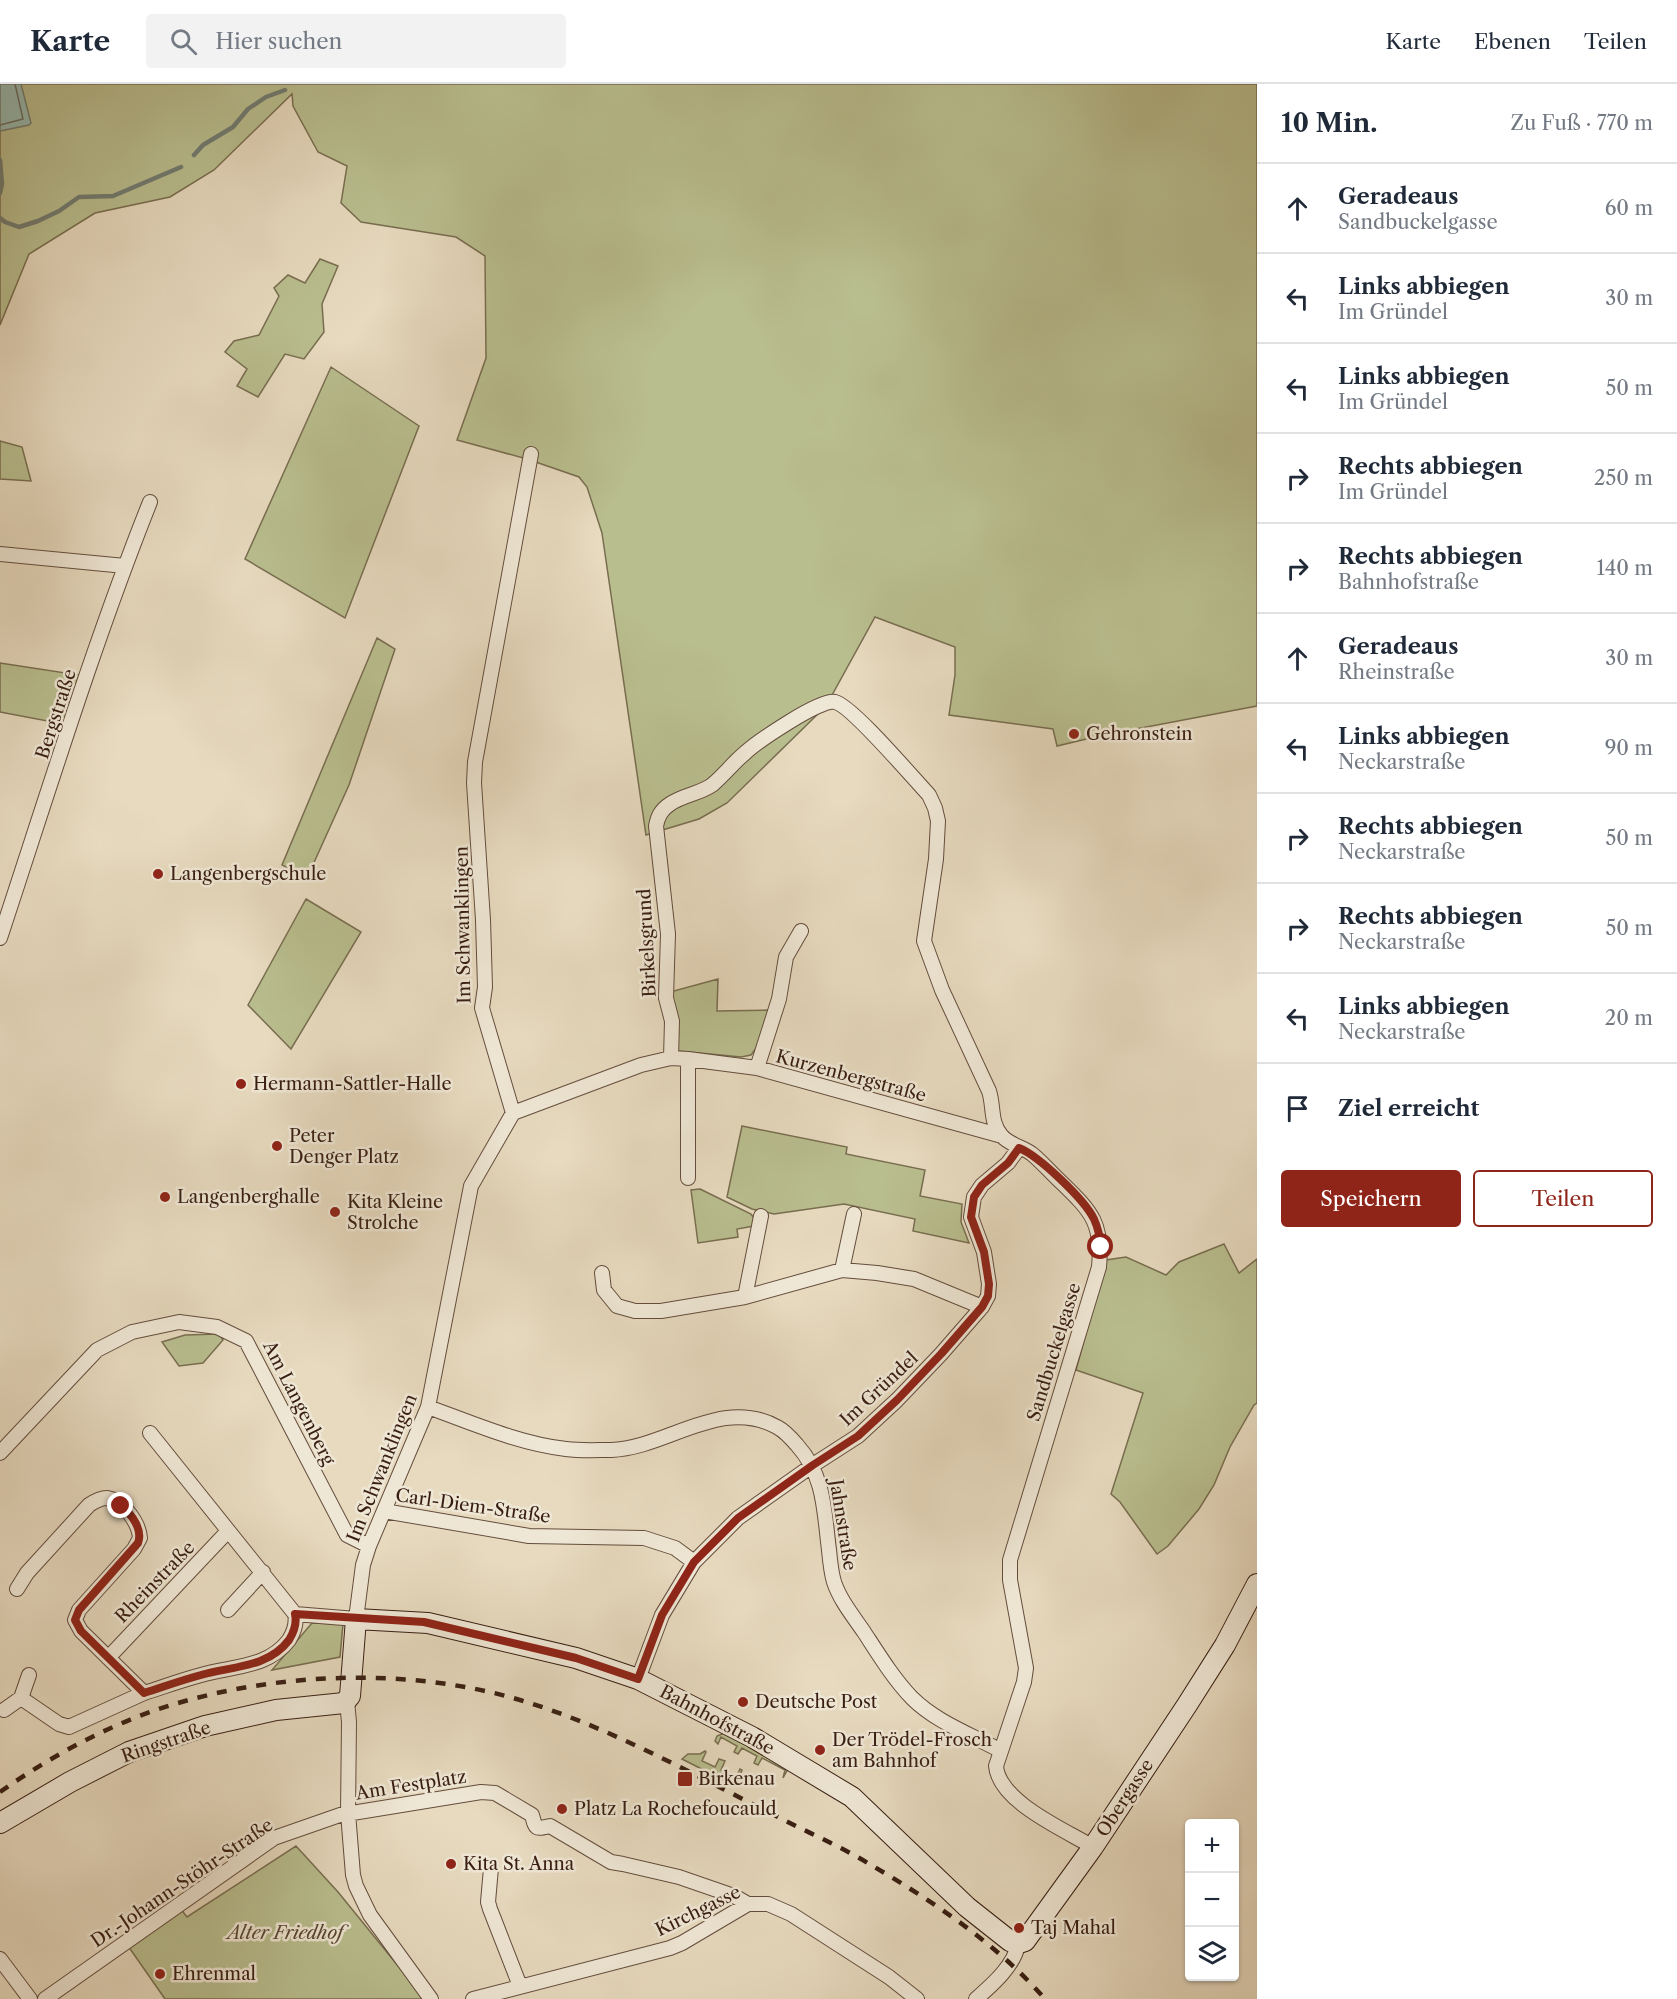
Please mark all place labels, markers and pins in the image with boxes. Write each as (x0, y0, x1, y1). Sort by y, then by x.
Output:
place label: Gehronstein (1086, 723, 1192, 745)
marker: Gehronstein (1067, 727, 1081, 741)
place label: Langenbergschule (170, 863, 326, 885)
marker: Langenbergschule (151, 867, 165, 881)
place label: Hermann-Sattler-Halle (253, 1073, 452, 1095)
marker: Hermann-Sattler-Halle (234, 1077, 248, 1091)
place label: Peter Denger Platz (289, 1125, 399, 1168)
marker: Peter Denger Platz (270, 1139, 284, 1153)
place label: Langenberghalle (177, 1186, 320, 1208)
marker: Langenberghalle (158, 1190, 172, 1204)
place label: Kita Kleine Strolche (347, 1191, 443, 1234)
marker: Kita Kleine Strolche (328, 1205, 342, 1219)
place label: Deutsche Post (755, 1691, 878, 1713)
marker: Deutsche Post (736, 1695, 750, 1709)
place label: Der Trödel-Frosch am Bahnhof (832, 1729, 992, 1772)
marker: Der Trödel-Frosch am Bahnhof (813, 1743, 827, 1757)
place label: Birkenau (698, 1768, 775, 1790)
marker: Birkenau (676, 1770, 694, 1788)
place label: Platz La Rochefoucauld (574, 1798, 777, 1820)
marker: Platz La Rochefoucauld (555, 1802, 569, 1816)
place label: Kita St. Anna (463, 1853, 575, 1875)
marker: Kita St. Anna (444, 1857, 458, 1871)
place label: Taj Mahal (1031, 1917, 1116, 1939)
marker: Taj Mahal (1012, 1921, 1026, 1935)
place label: Ehrenmal (172, 1963, 256, 1985)
marker: Ehrenmal (153, 1967, 167, 1981)

